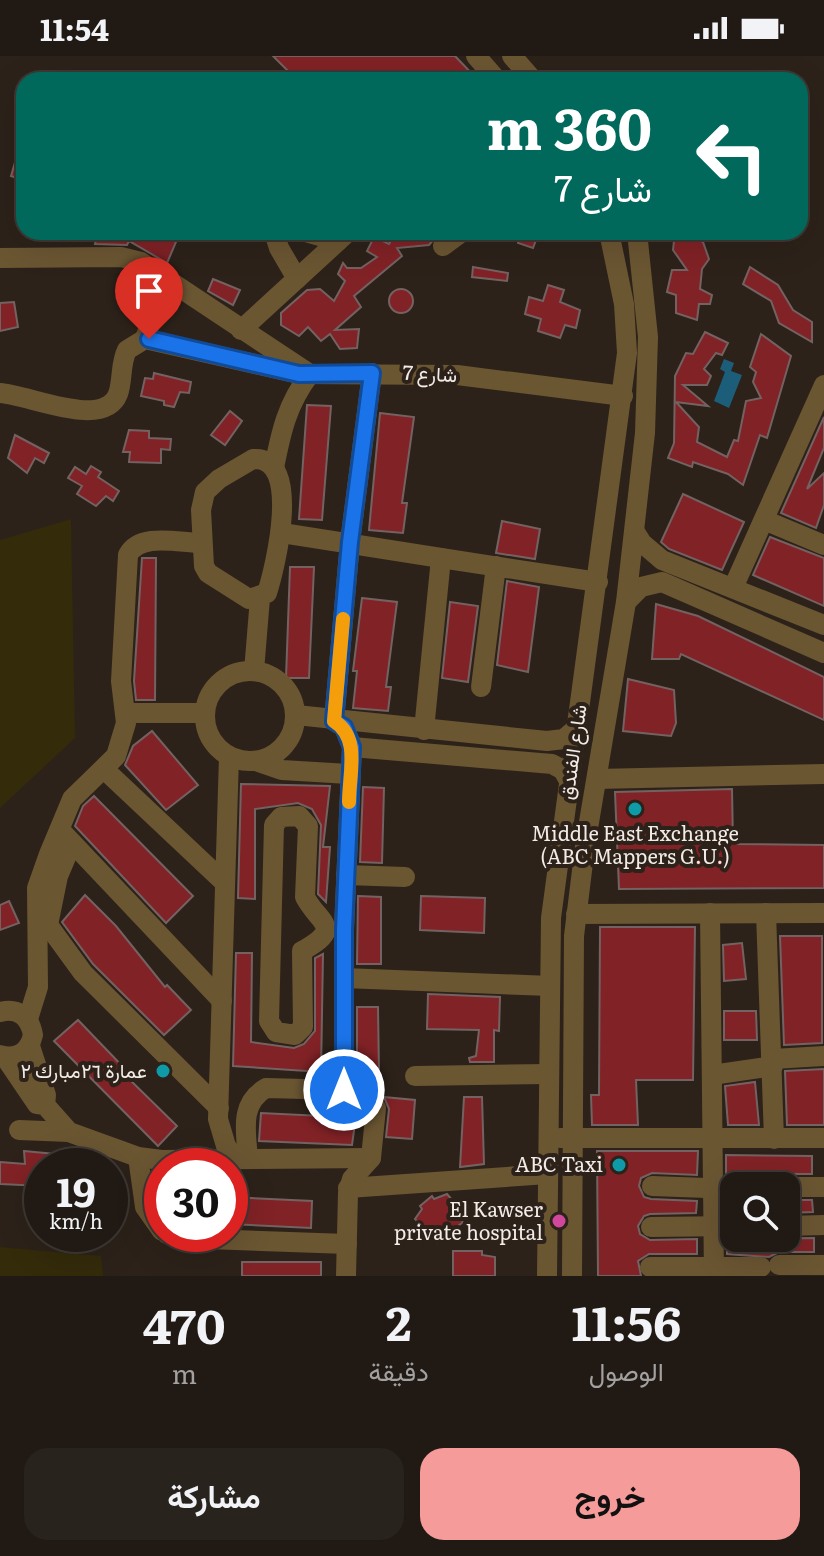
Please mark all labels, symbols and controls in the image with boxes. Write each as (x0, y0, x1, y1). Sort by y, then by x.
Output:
text: 11:54 (40, 6, 109, 50)
text: 360 m (487, 84, 652, 167)
icon: left (680, 104, 784, 208)
text: شارع 7 (554, 160, 652, 213)
pin (115, 257, 183, 339)
icon: arrive (127, 269, 171, 313)
street label: شارع 7 (402, 356, 458, 389)
street label: شارع الفندق (549, 702, 594, 801)
marker: Middle East Exchange (ABC Mappers G.U.) (626, 800, 644, 818)
place label: Middle East Exchange (ABC Mappers G.U.) (531, 817, 739, 870)
position arrow (302, 1048, 386, 1132)
place label: عمارة ٢٦مبارك ٢ (21, 1054, 147, 1084)
marker: عمارة ٢٦مبارك ٢ (154, 1062, 172, 1080)
speed limit sign: 30 (144, 1148, 248, 1252)
place label: ABC Taxi (515, 1148, 603, 1178)
marker: ABC Taxi (610, 1156, 628, 1174)
text: 19 (56, 1160, 96, 1219)
map controls (720, 1172, 800, 1252)
button: search (720, 1172, 800, 1252)
place label: El Kawser private hospital (394, 1193, 544, 1246)
text: km/h (49, 1205, 103, 1235)
marker: El Kawser private hospital (550, 1212, 568, 1230)
text: 2 (386, 1285, 411, 1356)
text: 11:56 (571, 1285, 681, 1356)
text: 470 (143, 1288, 226, 1359)
text: دقيقة (368, 1350, 429, 1389)
text: الوصول (589, 1350, 664, 1389)
text: m (172, 1353, 197, 1392)
button: مشاركة (24, 1448, 404, 1540)
button: خروج (420, 1448, 800, 1540)

